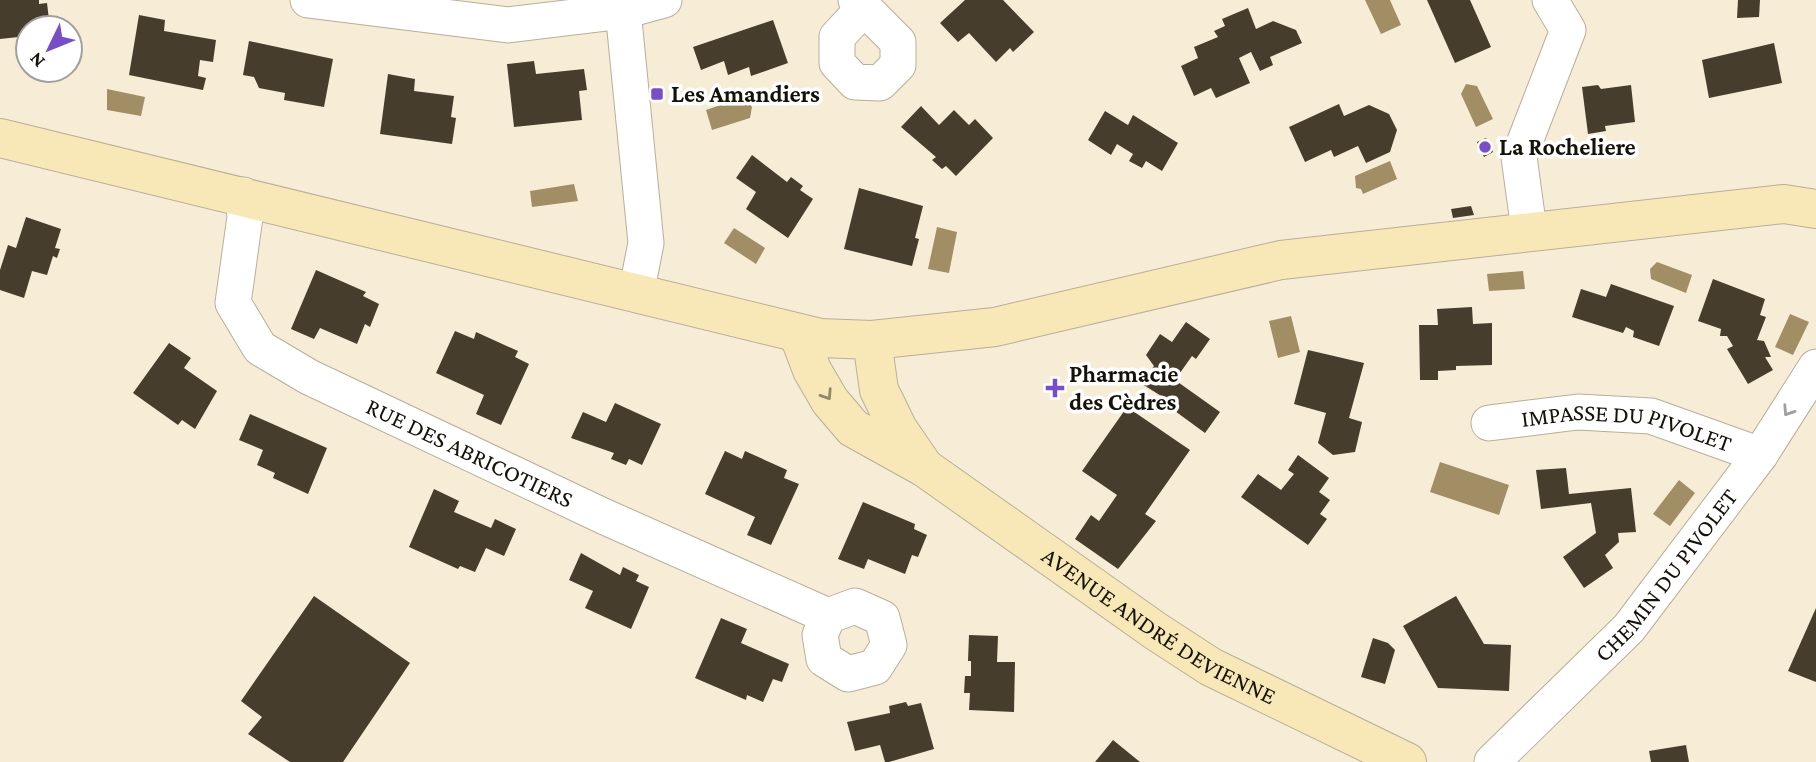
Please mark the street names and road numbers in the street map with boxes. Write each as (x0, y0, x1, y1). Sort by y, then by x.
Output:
street label: RUE DES ABRICOTIERS (362, 392, 578, 513)
street label: IMPASSE DU PIVOLET (1520, 398, 1735, 457)
street label: CHEMIN DU PIVOLET (1589, 483, 1743, 667)
street label: AVENUE ANDRÉ DEVIENNE (1037, 541, 1281, 709)

